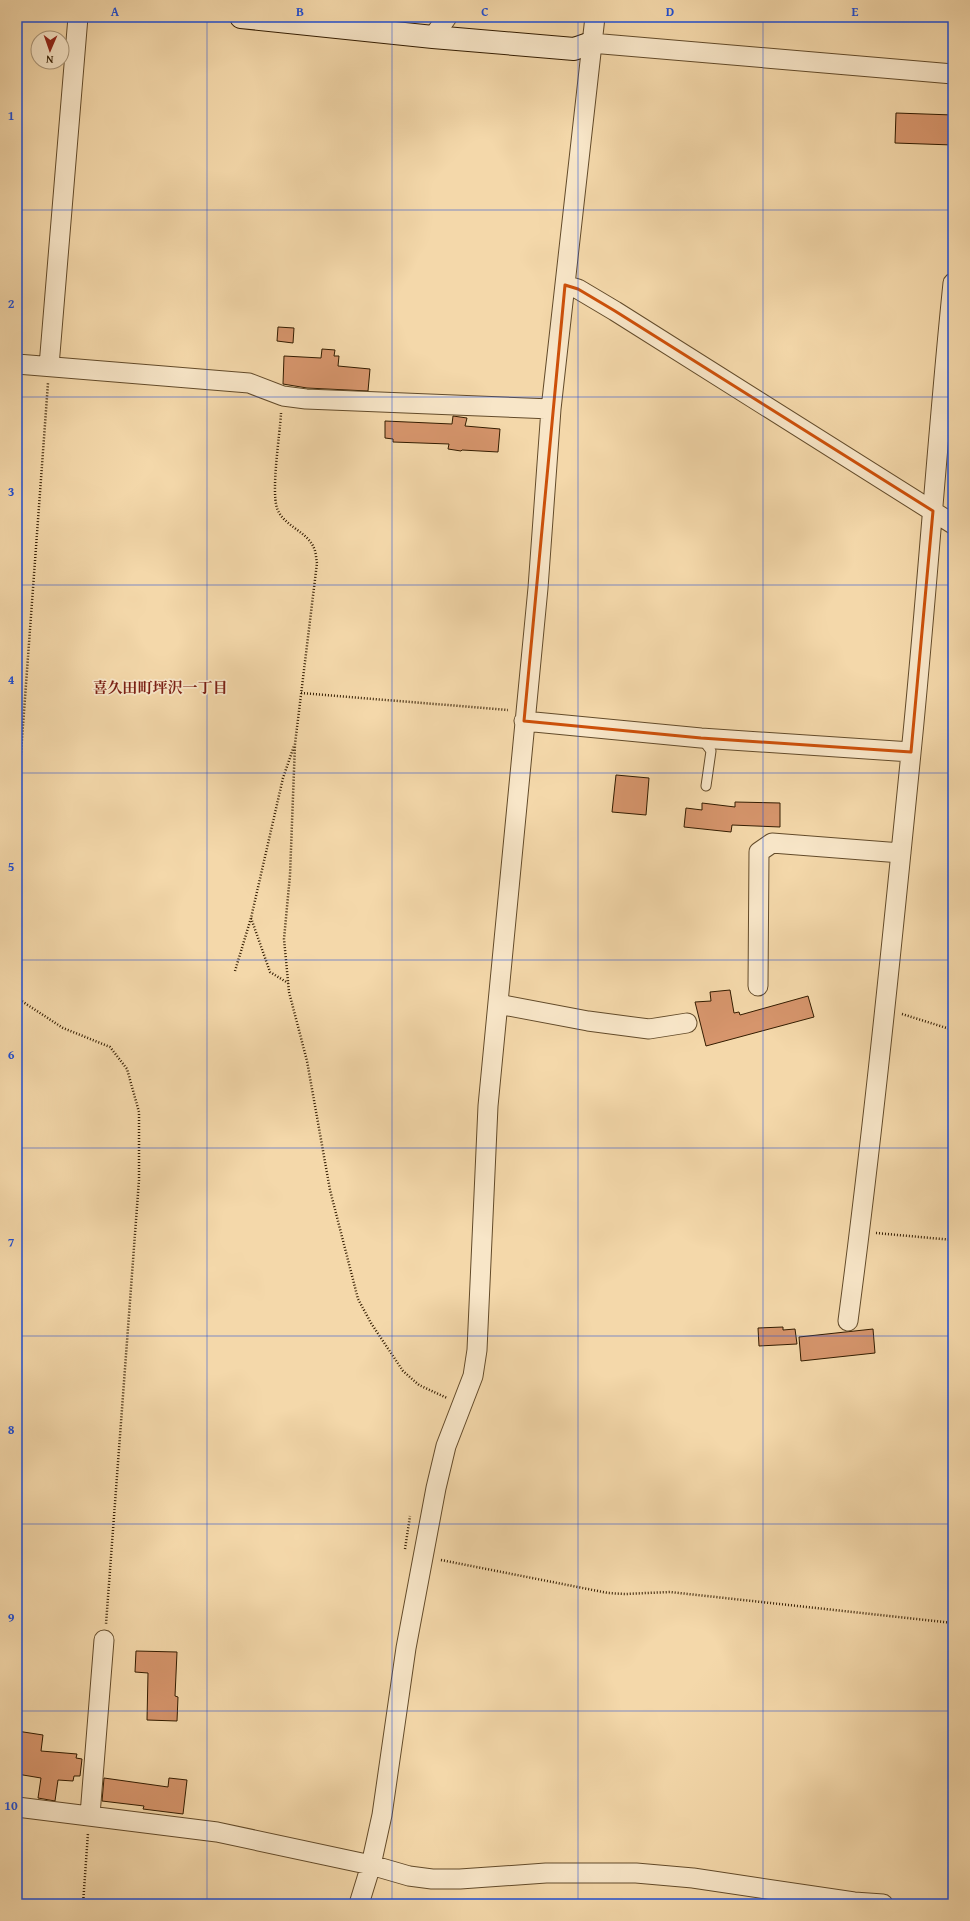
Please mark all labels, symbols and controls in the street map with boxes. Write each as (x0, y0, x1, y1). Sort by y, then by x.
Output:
text: A (111, 2, 120, 21)
text: B (296, 2, 304, 21)
text: C (481, 2, 489, 21)
text: D (666, 2, 674, 21)
text: E (852, 2, 859, 21)
north arrow (30, 30, 70, 70)
text: N (45, 52, 54, 68)
text: 1 (8, 106, 14, 125)
text: 2 (8, 294, 15, 313)
text: 3 (8, 482, 14, 501)
text: 4 (8, 670, 15, 689)
district label: 喜久田町坪沢一丁目 (92, 677, 228, 698)
text: 5 (8, 857, 15, 876)
text: 6 (8, 1045, 15, 1064)
text: 7 (8, 1233, 15, 1252)
text: 8 (8, 1420, 15, 1439)
text: 9 (8, 1608, 15, 1627)
text: 10 (4, 1796, 18, 1815)

